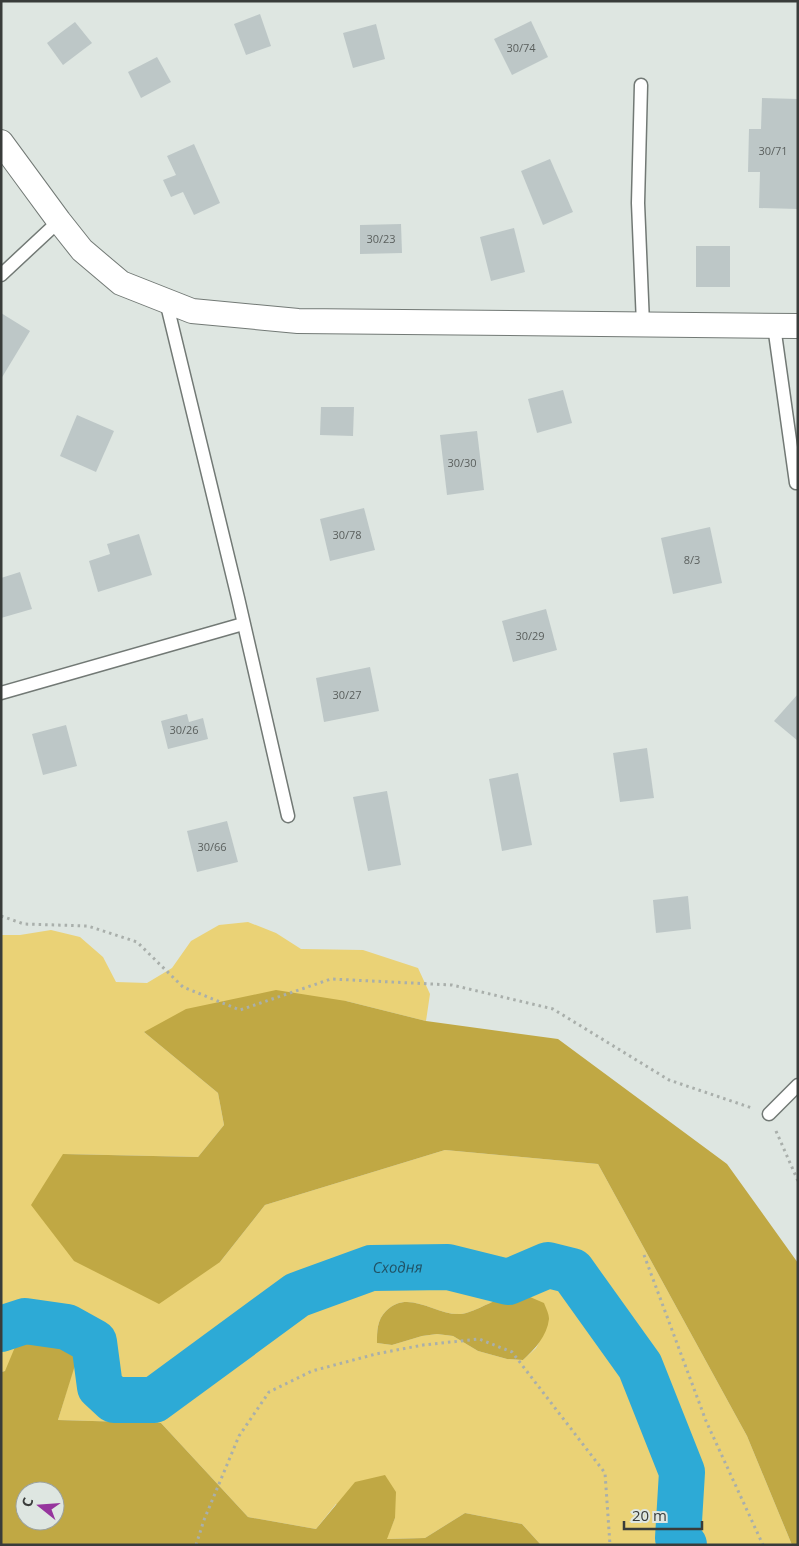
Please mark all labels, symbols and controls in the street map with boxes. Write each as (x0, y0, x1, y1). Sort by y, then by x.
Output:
house number: 30/74 (506, 40, 536, 55)
house number: 30/71 (758, 143, 788, 158)
house number: 30/23 (366, 231, 396, 246)
house number: 30/30 (447, 455, 477, 470)
house number: 30/78 (332, 527, 362, 542)
house number: 8/3 (684, 552, 700, 567)
house number: 30/29 (515, 628, 545, 643)
house number: 30/27 (332, 687, 362, 702)
house number: 30/26 (169, 722, 199, 737)
house number: 30/66 (197, 839, 227, 854)
water label: Сходня (373, 1256, 423, 1277)
north arrow (15, 1481, 65, 1531)
text: С (17, 1495, 38, 1509)
scale bar (624, 1498, 702, 1530)
text: 20 m (632, 1505, 667, 1525)

